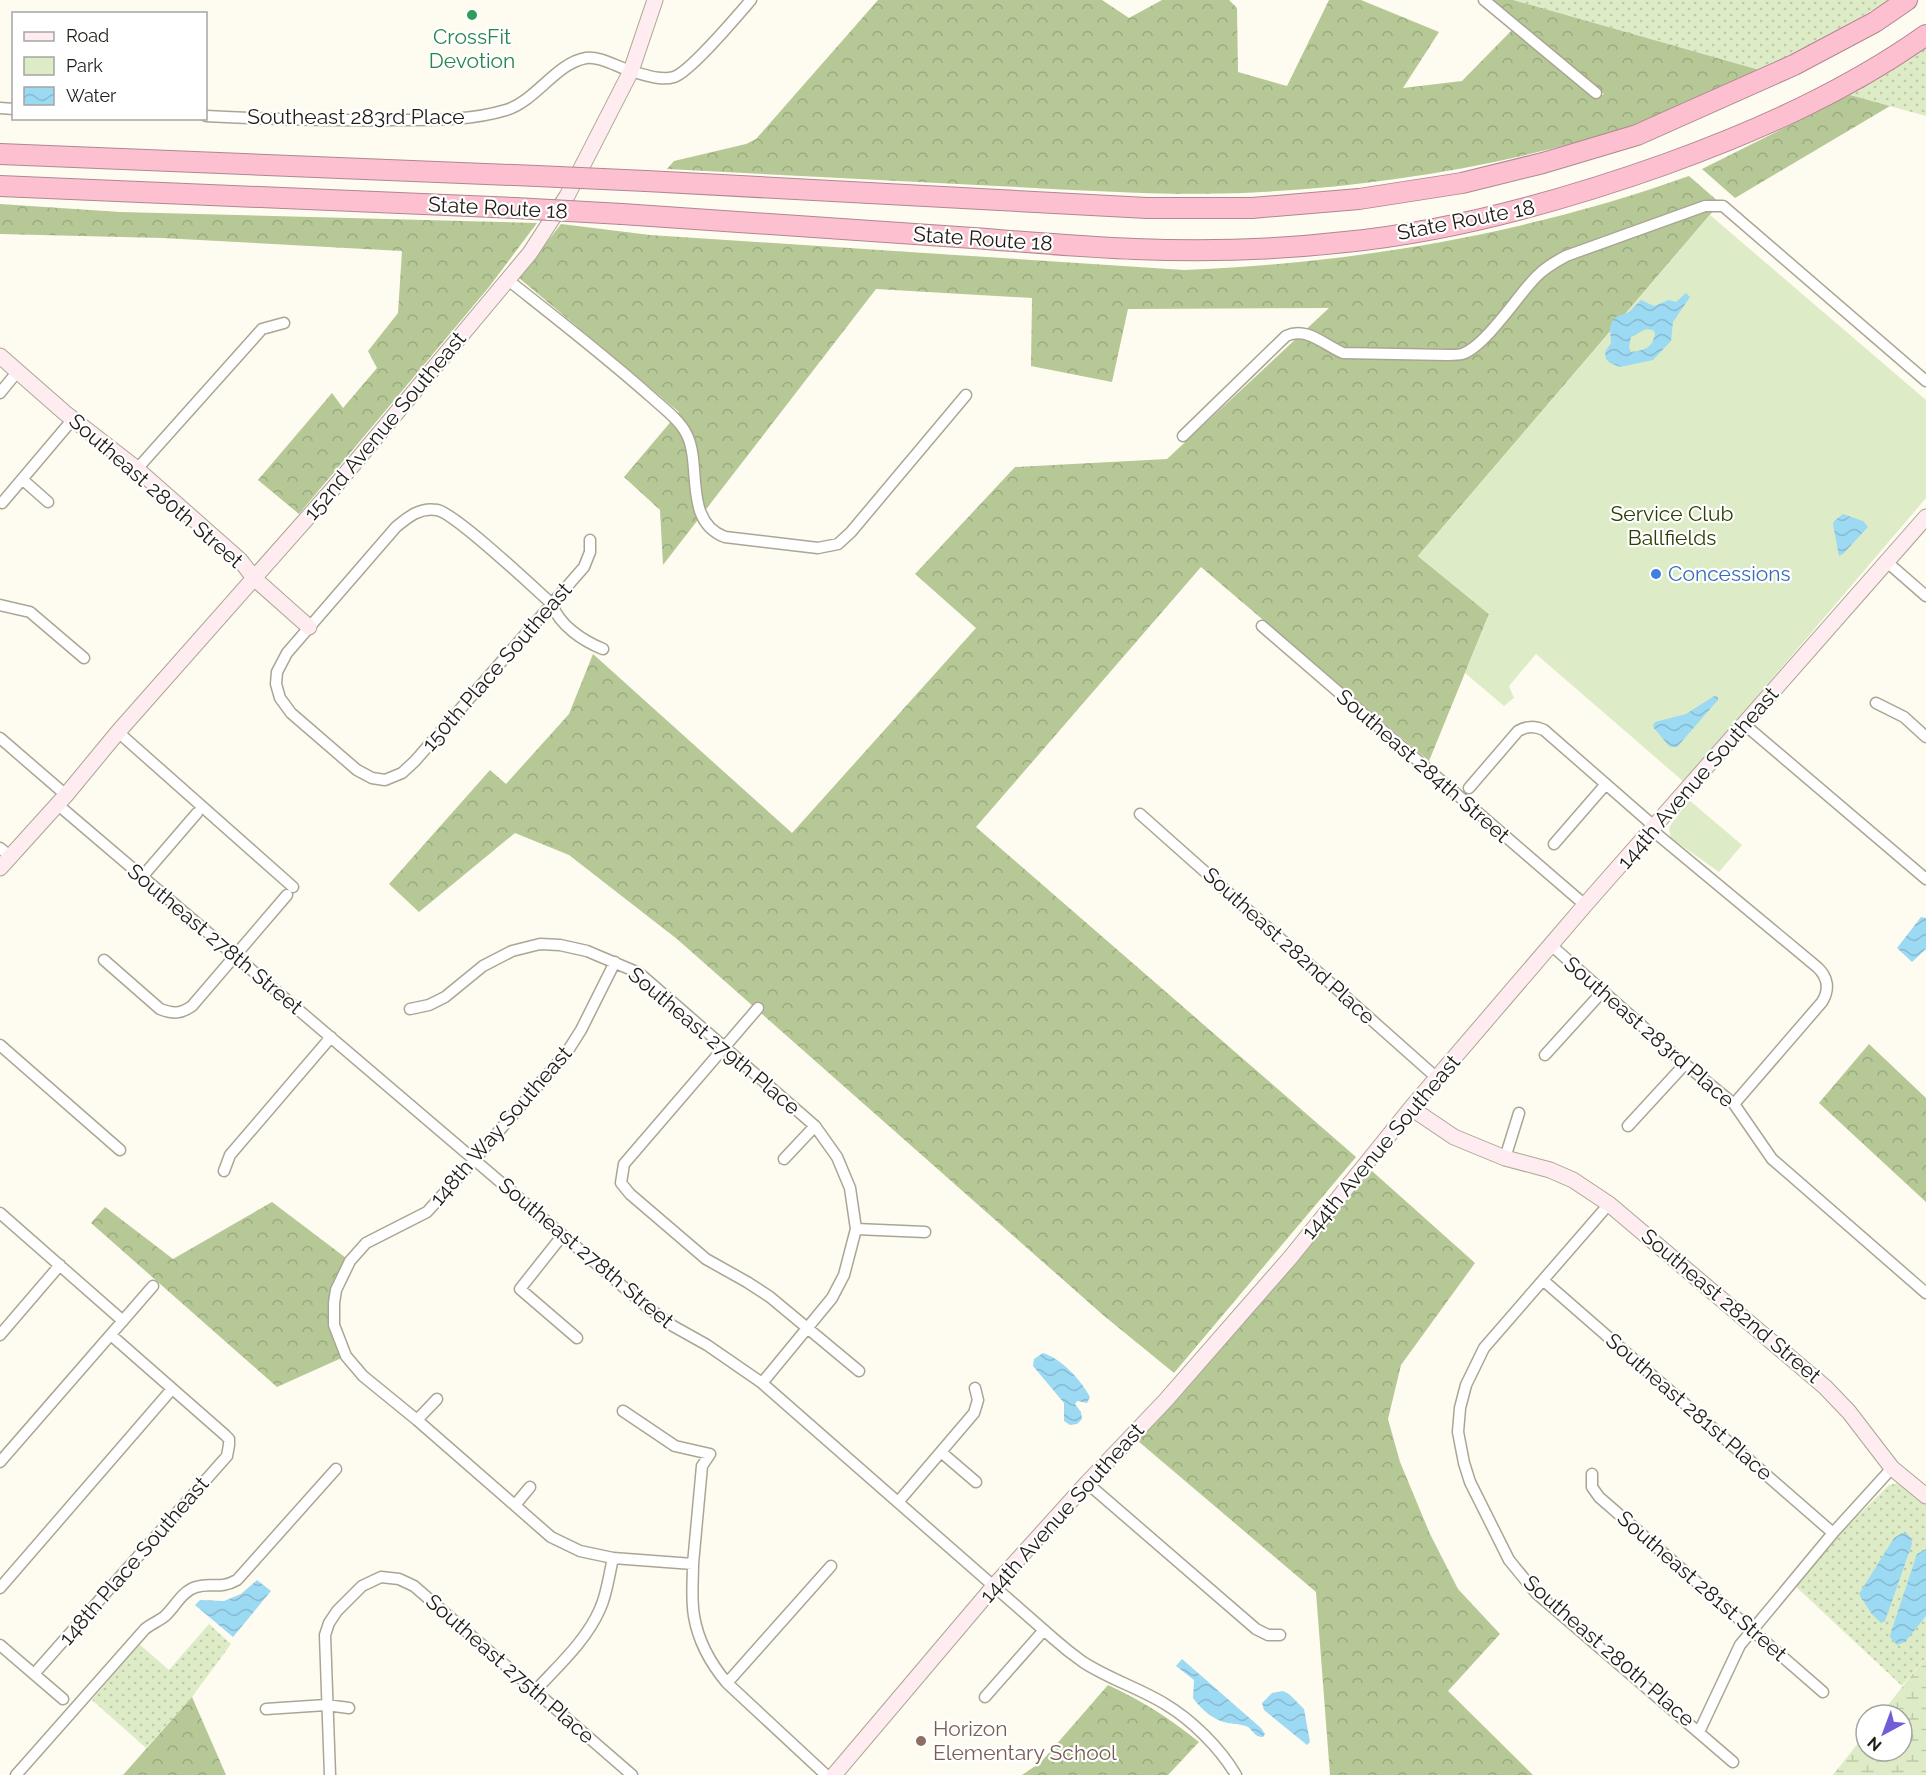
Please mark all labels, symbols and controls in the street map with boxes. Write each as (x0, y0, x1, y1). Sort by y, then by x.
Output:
marker: CrossFit Devotion (465, 8, 479, 22)
legend (12, 12, 207, 120)
place label: CrossFit Devotion (429, 24, 515, 73)
text: Road (66, 25, 109, 46)
text: Park (66, 55, 103, 76)
text: Water (66, 85, 117, 106)
street label: Southeast 283rd Place (247, 104, 465, 129)
street label: State Route 18 (428, 191, 568, 224)
street label: State Route 18 (1395, 194, 1537, 245)
street label: State Route 18 (912, 221, 1054, 256)
street label: 152nd Avenue Southeast (298, 326, 471, 525)
street label: Southeast 280th Street (64, 408, 248, 573)
park label: Service Club Ballfields (1611, 501, 1733, 550)
place label: Concessions (1668, 561, 1791, 586)
marker: Concessions (1649, 567, 1663, 581)
street label: 150th Place Southeast (417, 577, 577, 756)
street label: 144th Avenue Southeast (1612, 682, 1783, 874)
street label: Southeast 284th Street (1332, 684, 1515, 848)
street label: Southeast 278th Street (123, 858, 308, 1019)
street label: Southeast 282nd Place (1198, 862, 1380, 1029)
street label: Southeast 283rd Place (1559, 951, 1740, 1112)
street label: Southeast 279th Place (623, 962, 805, 1120)
street label: 148th Way Southeast (425, 1041, 577, 1210)
street label: 144th Avenue Southeast (1296, 1049, 1465, 1244)
street label: Southeast 278th Street (494, 1172, 679, 1333)
street label: Southeast 282nd Street (1637, 1223, 1826, 1388)
street label: Southeast 281st Place (1601, 1328, 1778, 1486)
street label: 144th Avenue Southeast (974, 1418, 1149, 1608)
street label: 148th Place Southeast (54, 1471, 214, 1650)
street label: Southeast 281st Street (1612, 1505, 1792, 1666)
street label: Southeast 280th Place (1519, 1570, 1700, 1732)
street label: Southeast 275th Place (421, 1589, 600, 1749)
north arrow (1854, 1703, 1914, 1763)
place label: Horizon Elementary School (933, 1716, 1117, 1765)
text: N (1864, 1733, 1885, 1755)
marker: Horizon Elementary School (914, 1734, 928, 1748)

